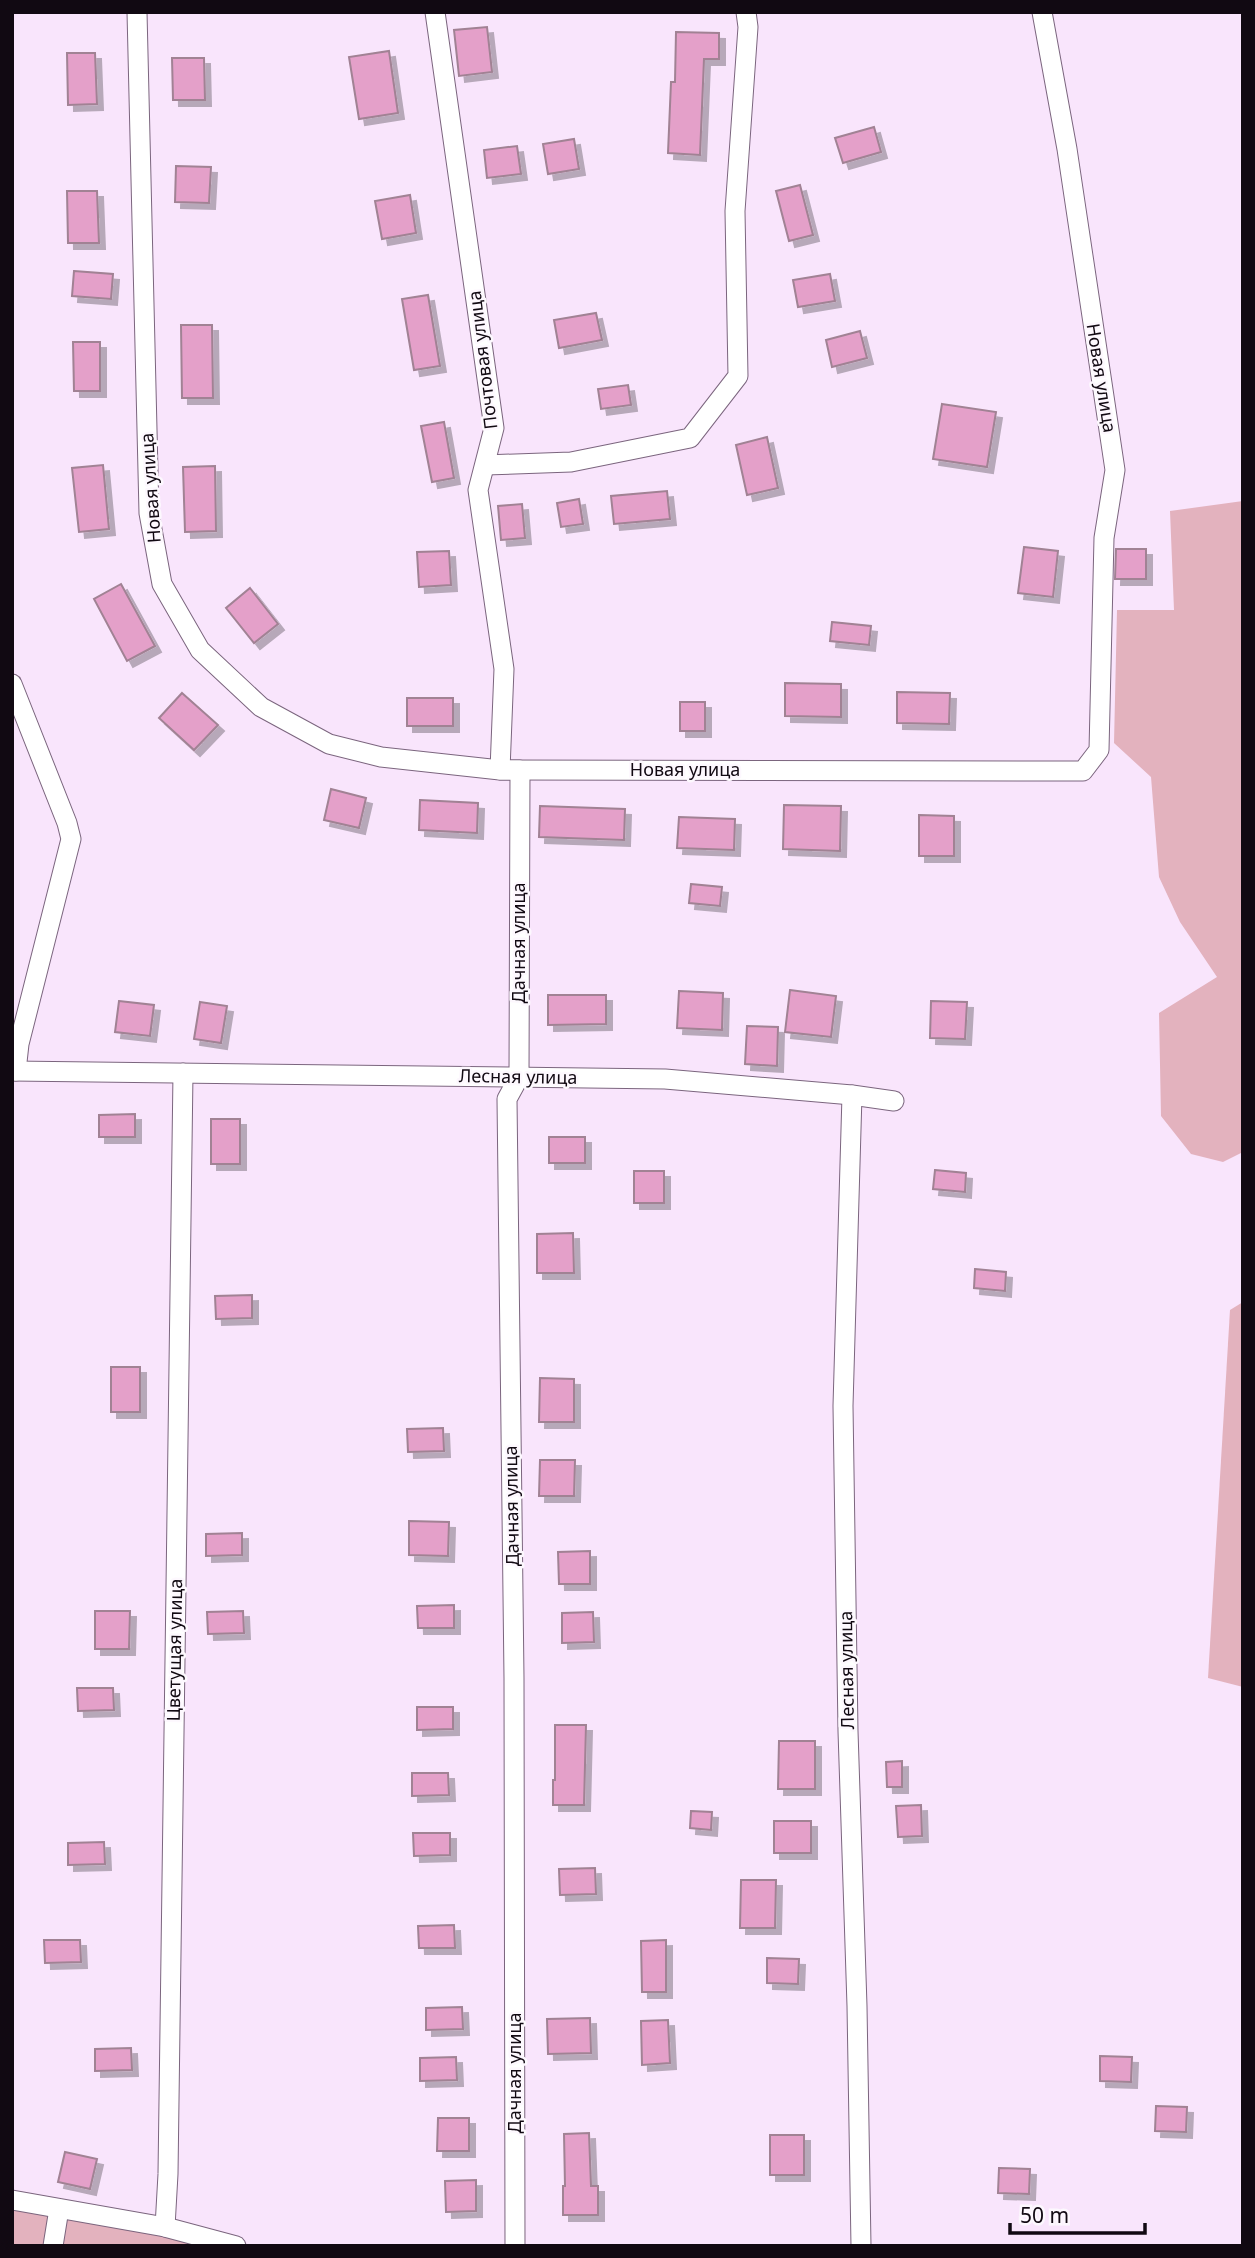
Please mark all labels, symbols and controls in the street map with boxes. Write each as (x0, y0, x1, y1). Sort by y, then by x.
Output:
street label: Почтовая улица (462, 289, 502, 431)
street label: Новая улица (1082, 321, 1122, 434)
street label: Новая улица (134, 432, 166, 544)
street label: Новая улица (630, 757, 740, 781)
street label: Дачная улица (506, 883, 530, 1003)
street label: Лесная улица (459, 1063, 577, 1089)
street label: Дачная улица (498, 1445, 524, 1567)
street label: Цветущая улица (161, 1578, 187, 1722)
street label: Лесная улица (833, 1611, 859, 1729)
street label: Дачная улица (502, 2013, 526, 2133)
scale bar (1010, 2192, 1145, 2236)
text: 50 m (1020, 2201, 1069, 2229)

